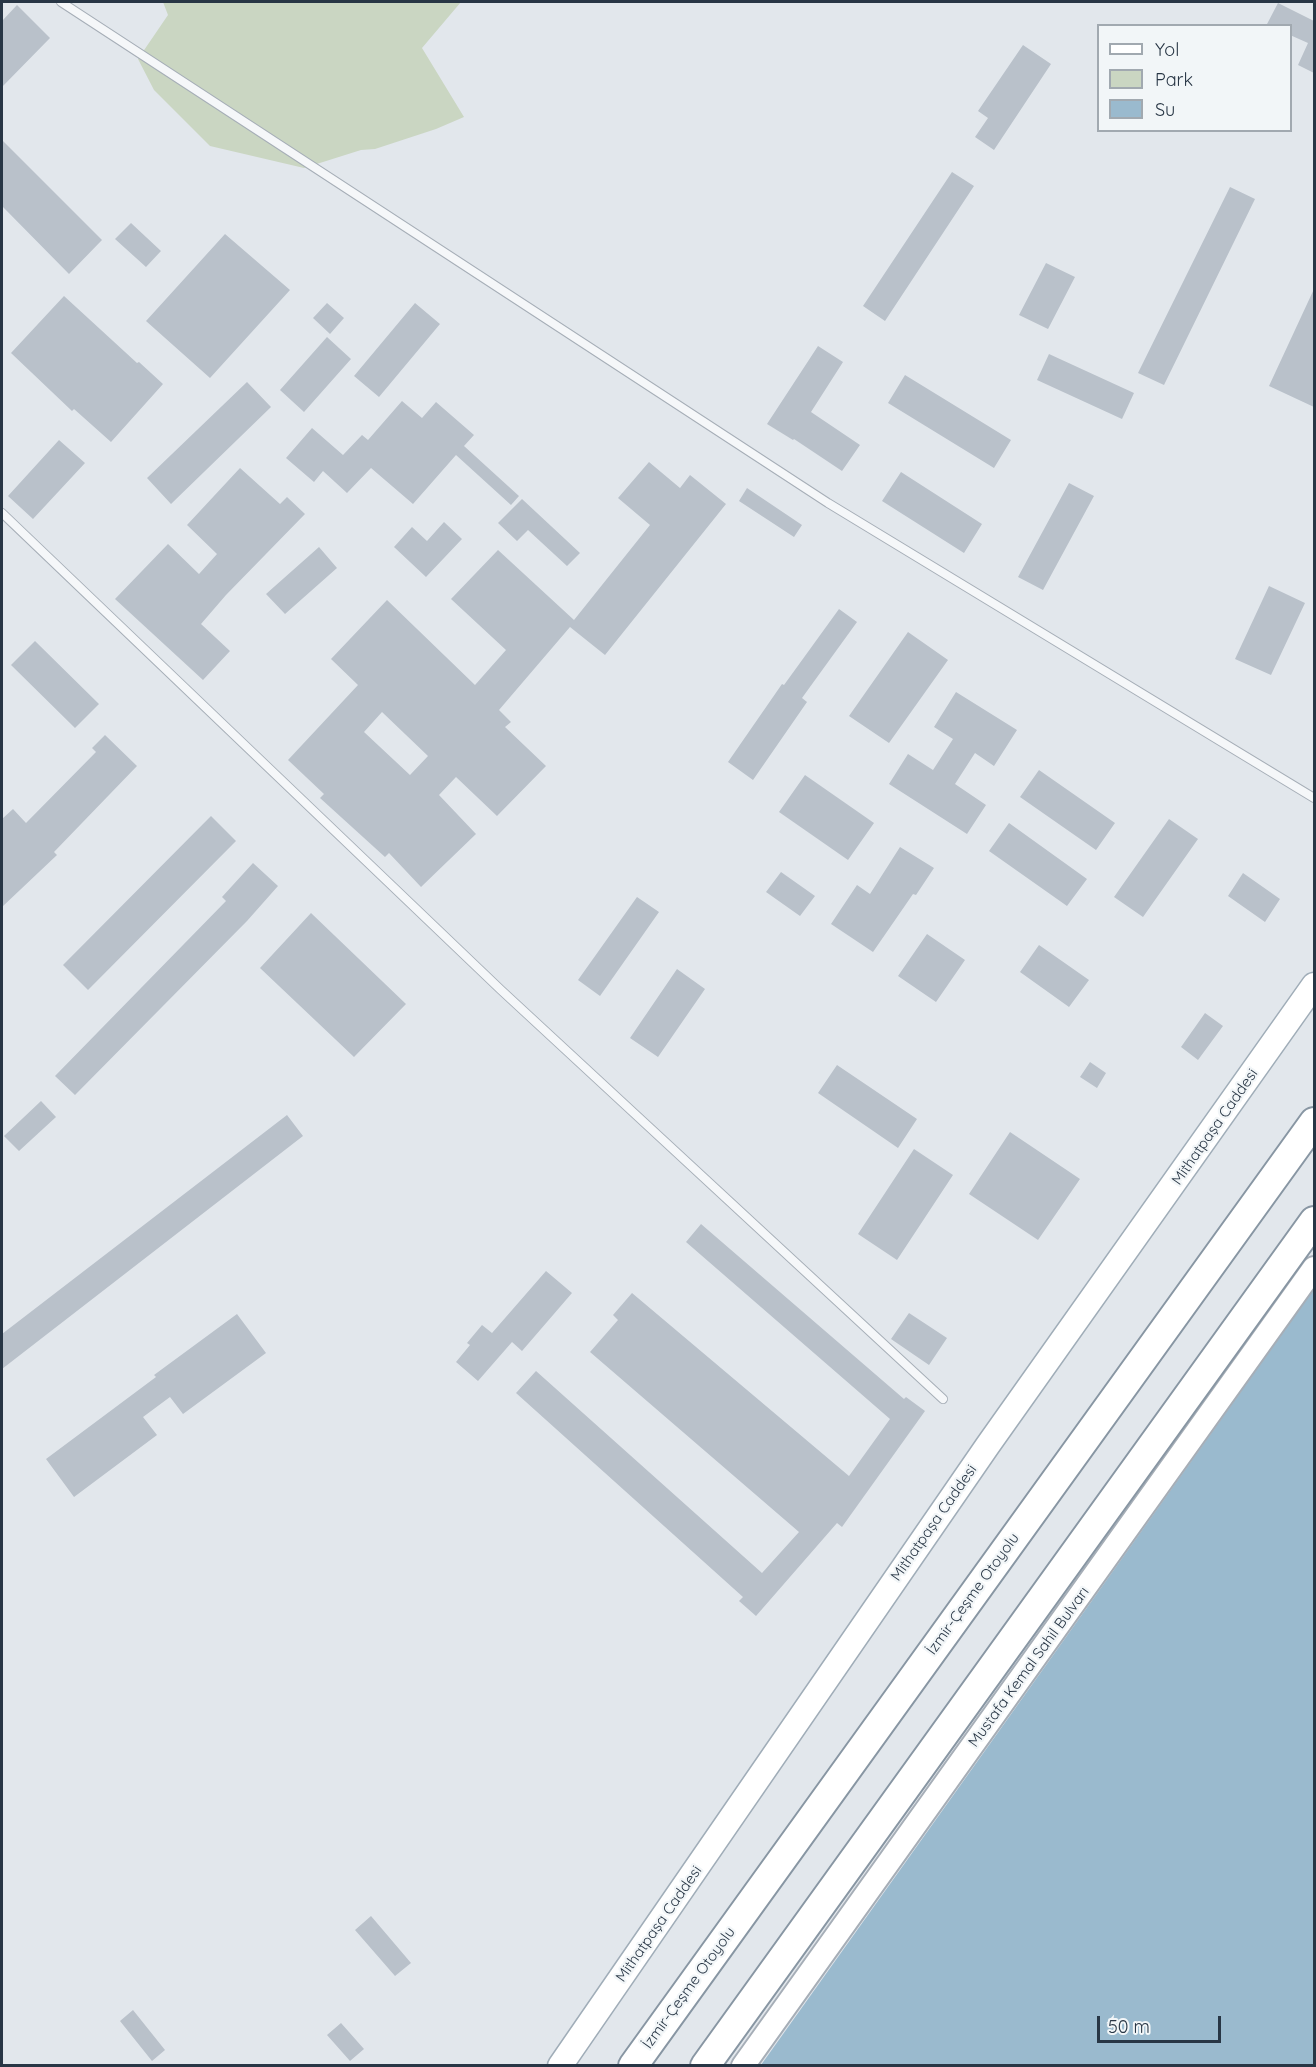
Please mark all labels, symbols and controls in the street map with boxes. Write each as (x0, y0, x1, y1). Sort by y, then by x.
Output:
legend (1097, 24, 1292, 132)
text: Yol (1155, 38, 1179, 61)
text: Park (1155, 68, 1193, 91)
text: Su (1155, 98, 1175, 121)
street label: Mithatpaşa Caddesi (1168, 1065, 1262, 1189)
street label: Mithatpaşa Caddesi (887, 1461, 981, 1585)
street label: İzmir-Çeşme Otoyolu (923, 1530, 1023, 1658)
street label: Mustafa Kemal Sahil Bulvarı (965, 1583, 1093, 1751)
street label: Mithatpaşa Caddesi (612, 1862, 706, 1986)
street label: İzmir-Çeşme Otoyolu (639, 1924, 739, 2052)
scale bar (1100, 2004, 1224, 2042)
text: 50 m (1108, 2015, 1150, 2038)

